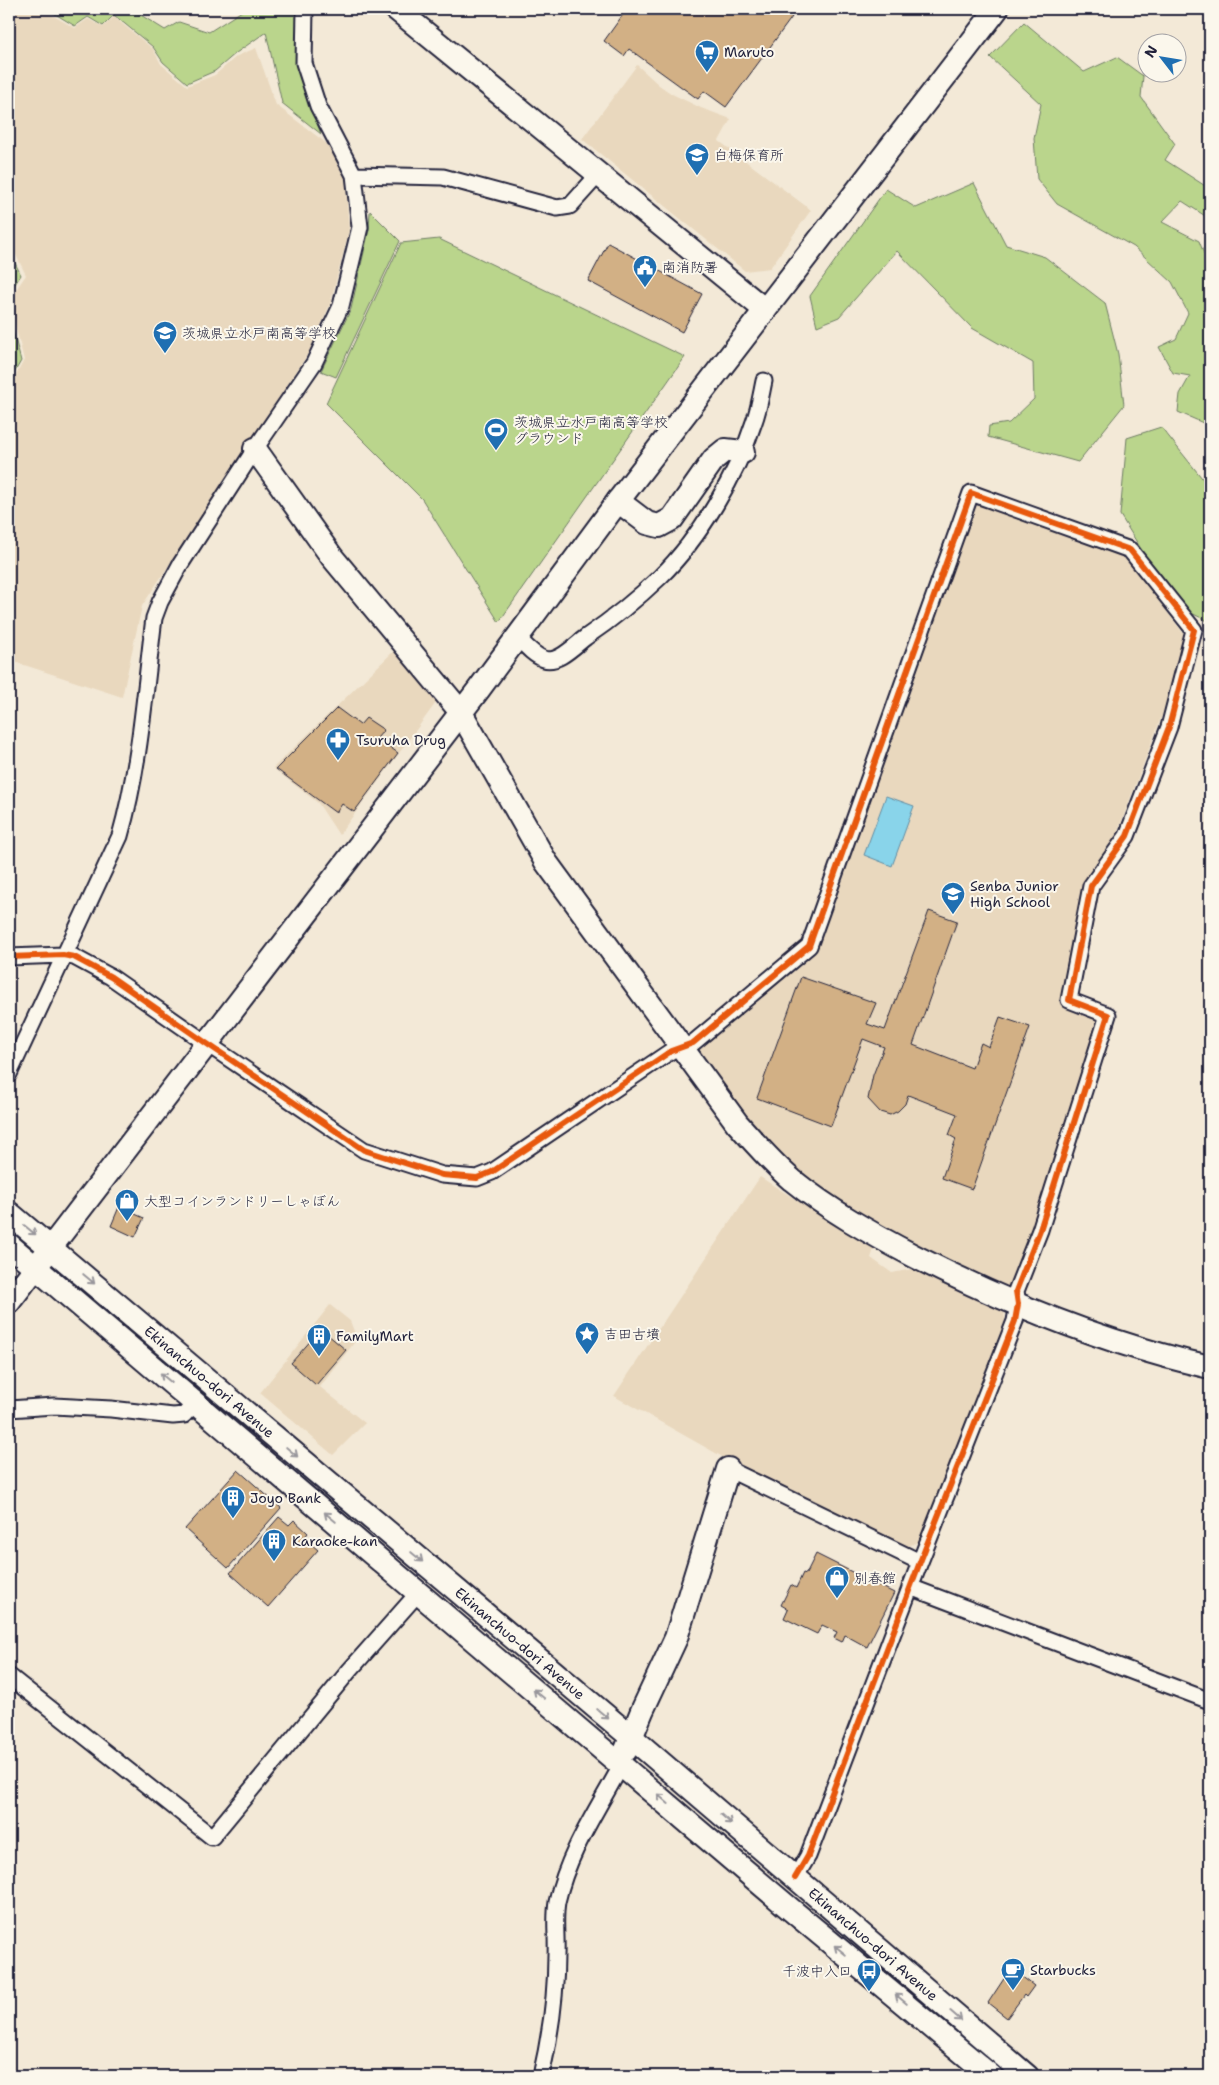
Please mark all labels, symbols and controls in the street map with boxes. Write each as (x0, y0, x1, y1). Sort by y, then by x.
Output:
north arrow (1136, 32, 1186, 82)
supermarket icon: Maruto (694, 39, 720, 73)
text: N (1140, 42, 1161, 61)
place label: Maruto (724, 43, 774, 61)
school or university icon: 白梅保育所 (684, 142, 710, 176)
place label: 白梅保育所 (714, 146, 784, 164)
public building icon: 南消防署 (632, 254, 658, 288)
place label: 南消防署 (662, 258, 718, 276)
school or university icon: 茨城県立水戸南高等学校 (152, 320, 178, 354)
place label: 茨城県立水戸南高等学校 (182, 324, 336, 342)
place label: 茨城県立水戸南高等学校 グラウンド (514, 413, 668, 447)
sports icon: 茨城県立水戸南高等学校 グラウンド (483, 417, 509, 451)
pharmacy icon: Tsuruha Drug (325, 727, 351, 761)
place label: Tsuruha Drug (356, 731, 446, 749)
place label: Senba Junior High School (970, 877, 1059, 911)
school or university icon: Senba Junior High School (940, 881, 966, 915)
shop icon: 大型コインランドリーしゃぼん (114, 1188, 140, 1222)
place label: 大型コインランドリーしゃぼん (144, 1192, 340, 1210)
one-way arrow (23, 1224, 36, 1235)
one-way arrow (82, 1273, 95, 1285)
place icon: 吉田古墳 (574, 1321, 600, 1355)
street label: Ekinanchuo-dori Avenue (141, 1322, 278, 1442)
building icon: FamilyMart (306, 1323, 332, 1357)
place label: 吉田古墳 (604, 1325, 660, 1343)
place label: FamilyMart (336, 1327, 414, 1345)
one-way arrow (160, 1372, 173, 1383)
one-way arrow (286, 1447, 299, 1458)
building icon: Joyo Bank (220, 1485, 246, 1519)
place label: Joyo Bank (250, 1489, 321, 1507)
one-way arrow (324, 1511, 337, 1523)
building icon: Karaoke-kan (261, 1528, 287, 1562)
place label: Karaoke-kan (292, 1532, 378, 1550)
one-way arrow (410, 1551, 423, 1562)
shop icon: 別春館 (824, 1565, 850, 1599)
place label: 別春館 (854, 1569, 896, 1587)
street label: Ekinanchuo-dori Avenue (451, 1583, 589, 1703)
one-way arrow (533, 1688, 546, 1700)
one-way arrow (596, 1708, 609, 1719)
one-way arrow (657, 1794, 670, 1805)
one-way arrow (720, 1813, 733, 1825)
street label: Ekinanchuo-dori Avenue (805, 1884, 942, 2005)
one-way arrow (834, 1944, 847, 1955)
cafe icon: Starbucks (1000, 1957, 1026, 1991)
bus stop icon: 千波中入口 (856, 1958, 882, 1992)
place label: Starbucks (1030, 1961, 1096, 1979)
place label: 千波中入口 (782, 1962, 852, 1980)
one-way arrow (894, 1994, 907, 2005)
one-way arrow (949, 2010, 962, 2021)

